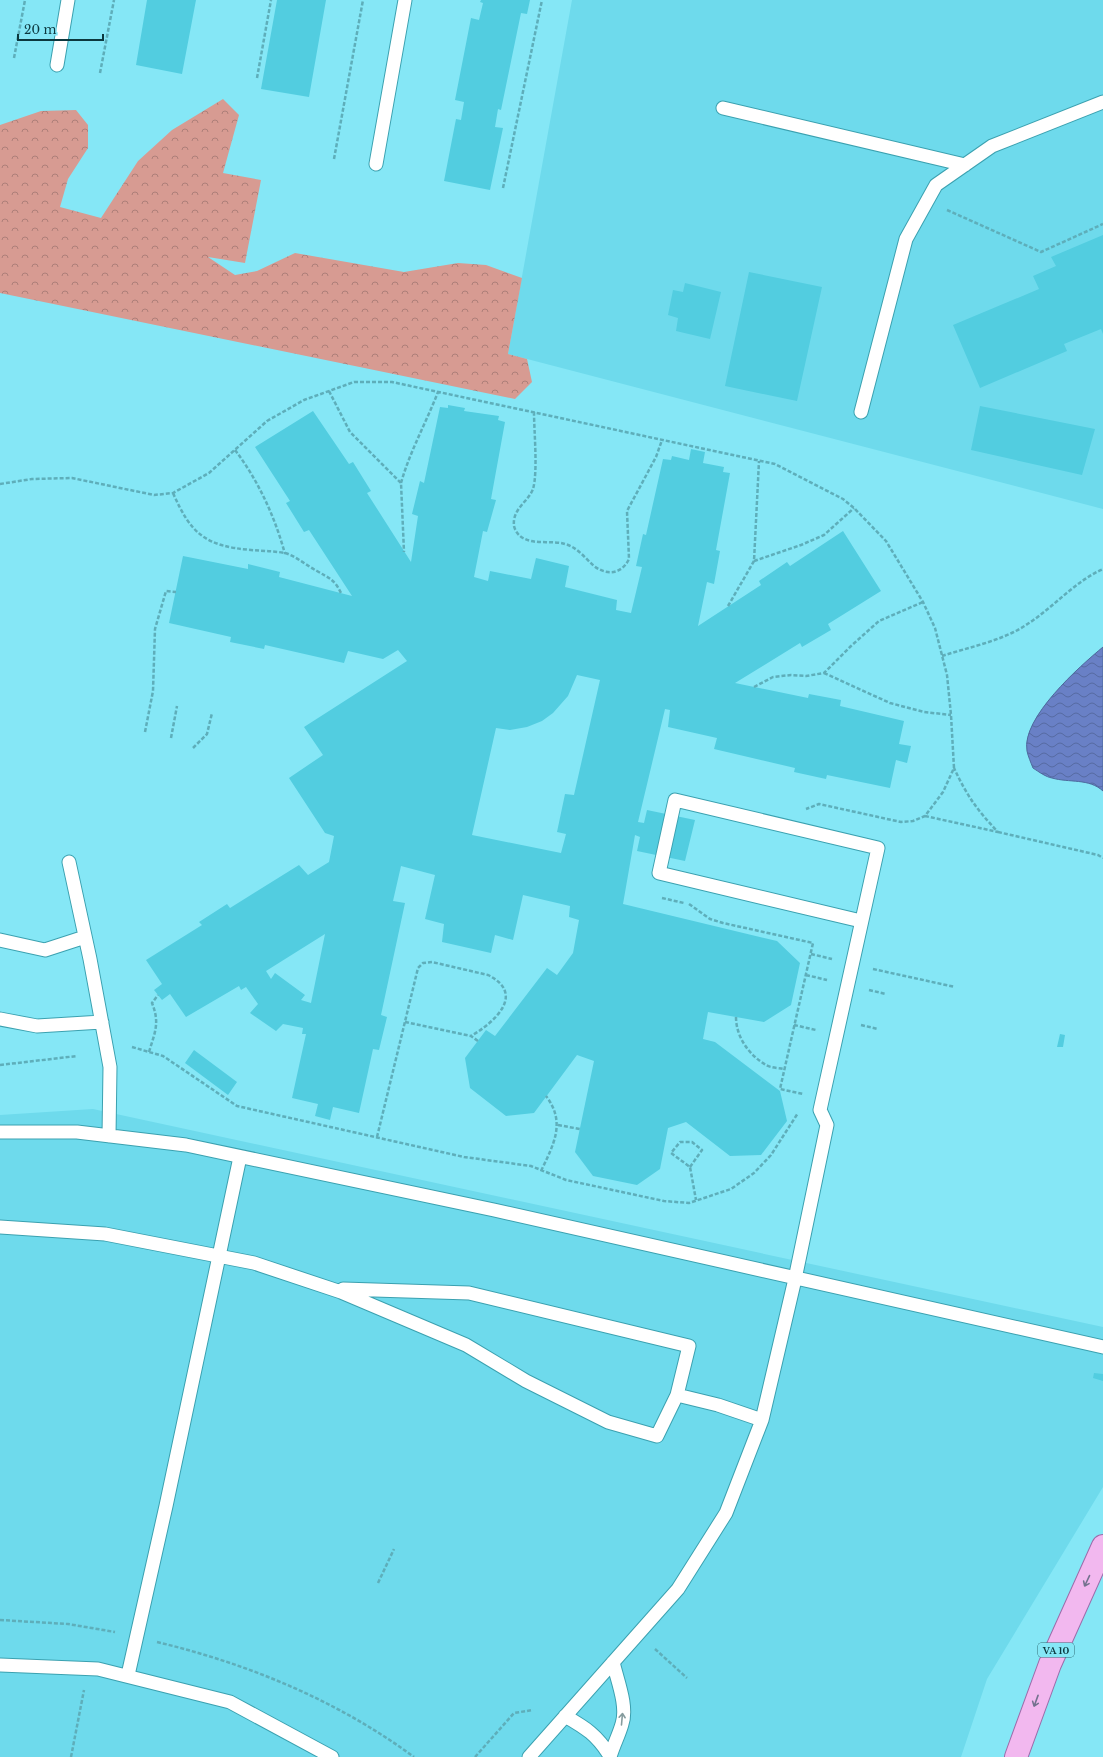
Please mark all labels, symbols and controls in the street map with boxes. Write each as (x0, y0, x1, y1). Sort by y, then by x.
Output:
scale bar (18, 16, 103, 42)
text: 20 m (24, 22, 56, 37)
one-way arrow (1082, 1575, 1090, 1587)
road number: VA 10 (1038, 1643, 1074, 1657)
one-way arrow (1032, 1695, 1040, 1707)
one-way arrow (618, 1713, 626, 1726)

